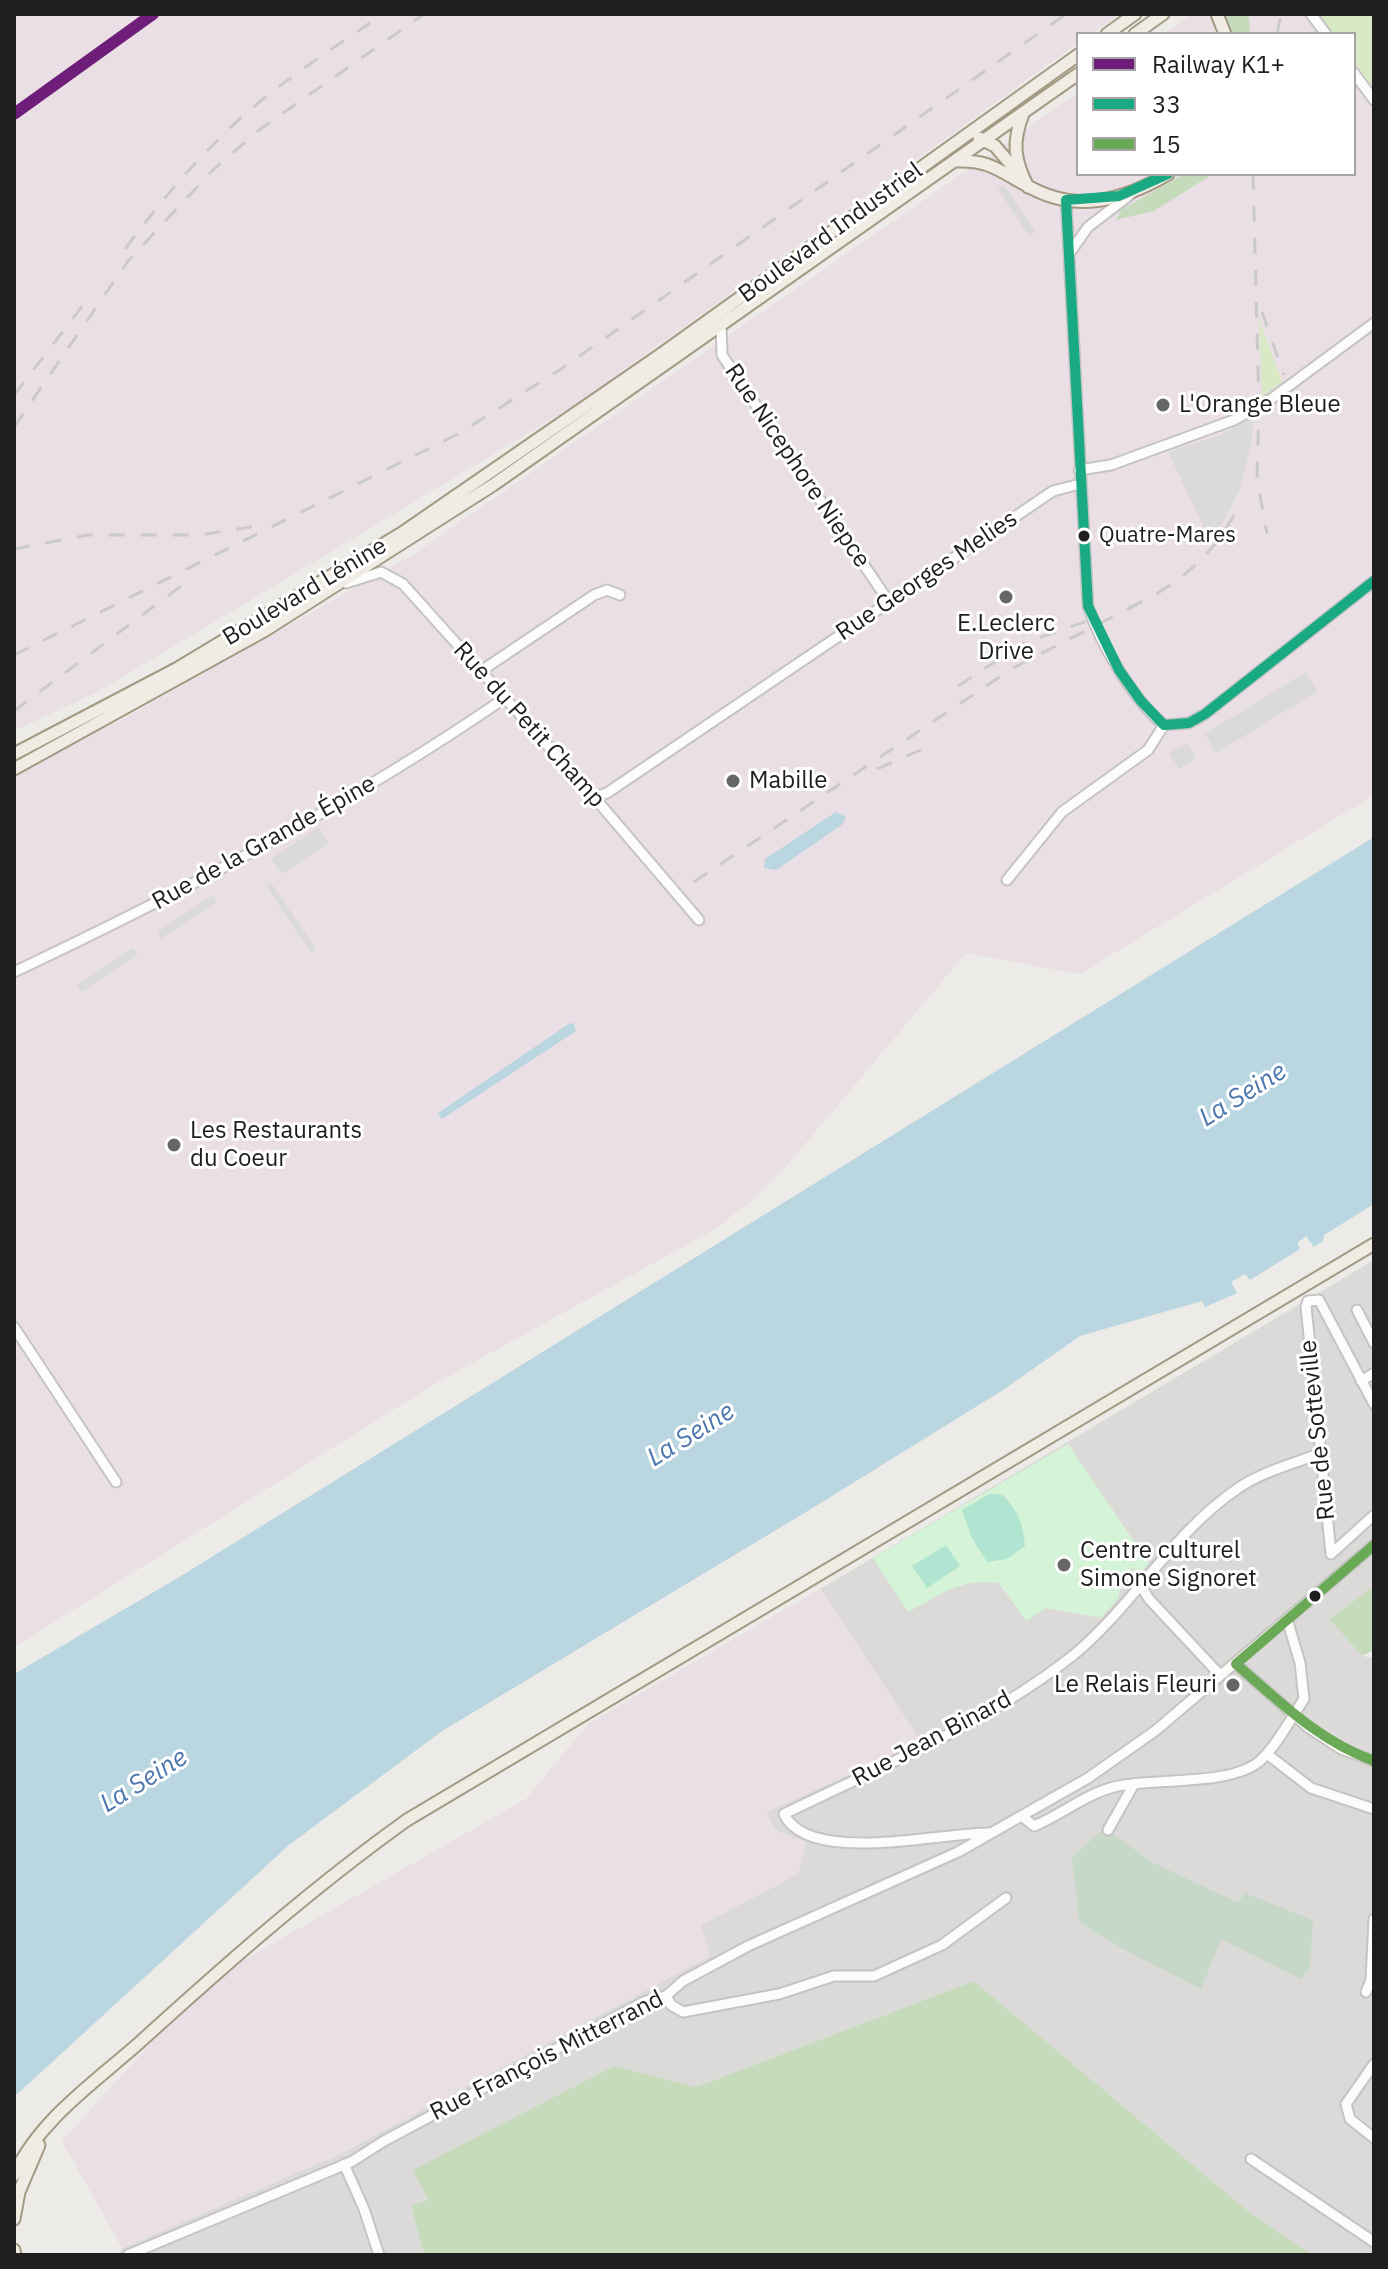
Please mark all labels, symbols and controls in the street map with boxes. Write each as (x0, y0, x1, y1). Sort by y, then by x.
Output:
legend (1076, 32, 1356, 176)
text: Railway K1+ (1152, 48, 1285, 80)
text: 33 (1152, 88, 1181, 120)
text: 15 (1152, 128, 1181, 160)
street label: Boulevard Industriel (733, 157, 929, 309)
street label: Rue Nicephore Niepce (718, 359, 876, 573)
place label: L'Orange Bleue (1179, 391, 1341, 419)
marker: L'Orange Bleue (1154, 396, 1172, 414)
street label: Rue Georges Melies (831, 505, 1023, 647)
place label: Quatre-Mares (1099, 523, 1236, 549)
marker: Quatre-Mares (1076, 528, 1092, 544)
street label: Boulevard Lénine (218, 532, 392, 652)
marker: E.Leclerc Drive (997, 588, 1015, 606)
place label: E.Leclerc Drive (957, 610, 1055, 666)
street label: Rue du Petit Champ (447, 636, 611, 814)
place label: Mabille (749, 767, 827, 795)
street label: Rue de la Grande Épine (147, 770, 381, 916)
marker: Mabille (724, 772, 742, 790)
water label: La Seine (1194, 1056, 1292, 1134)
place label: Les Restaurants du Coeur (190, 1117, 362, 1173)
marker: Les Restaurants du Coeur (165, 1136, 183, 1154)
street label: Rue de Sotteville (1294, 1338, 1342, 1522)
water label: La Seine (642, 1396, 740, 1474)
place label: Centre culturel Simone Signoret (1080, 1537, 1257, 1593)
marker: Centre culturel Simone Signoret (1055, 1556, 1073, 1574)
unlabelled marker (1307, 1588, 1323, 1604)
place label: Le Relais Fleuri (1054, 1671, 1217, 1699)
marker: Le Relais Fleuri (1224, 1676, 1242, 1694)
street label: Rue Jean Binard (848, 1685, 1016, 1793)
water label: La Seine (95, 1742, 193, 1820)
street label: Rue François Mitterrand (426, 1985, 668, 2127)

